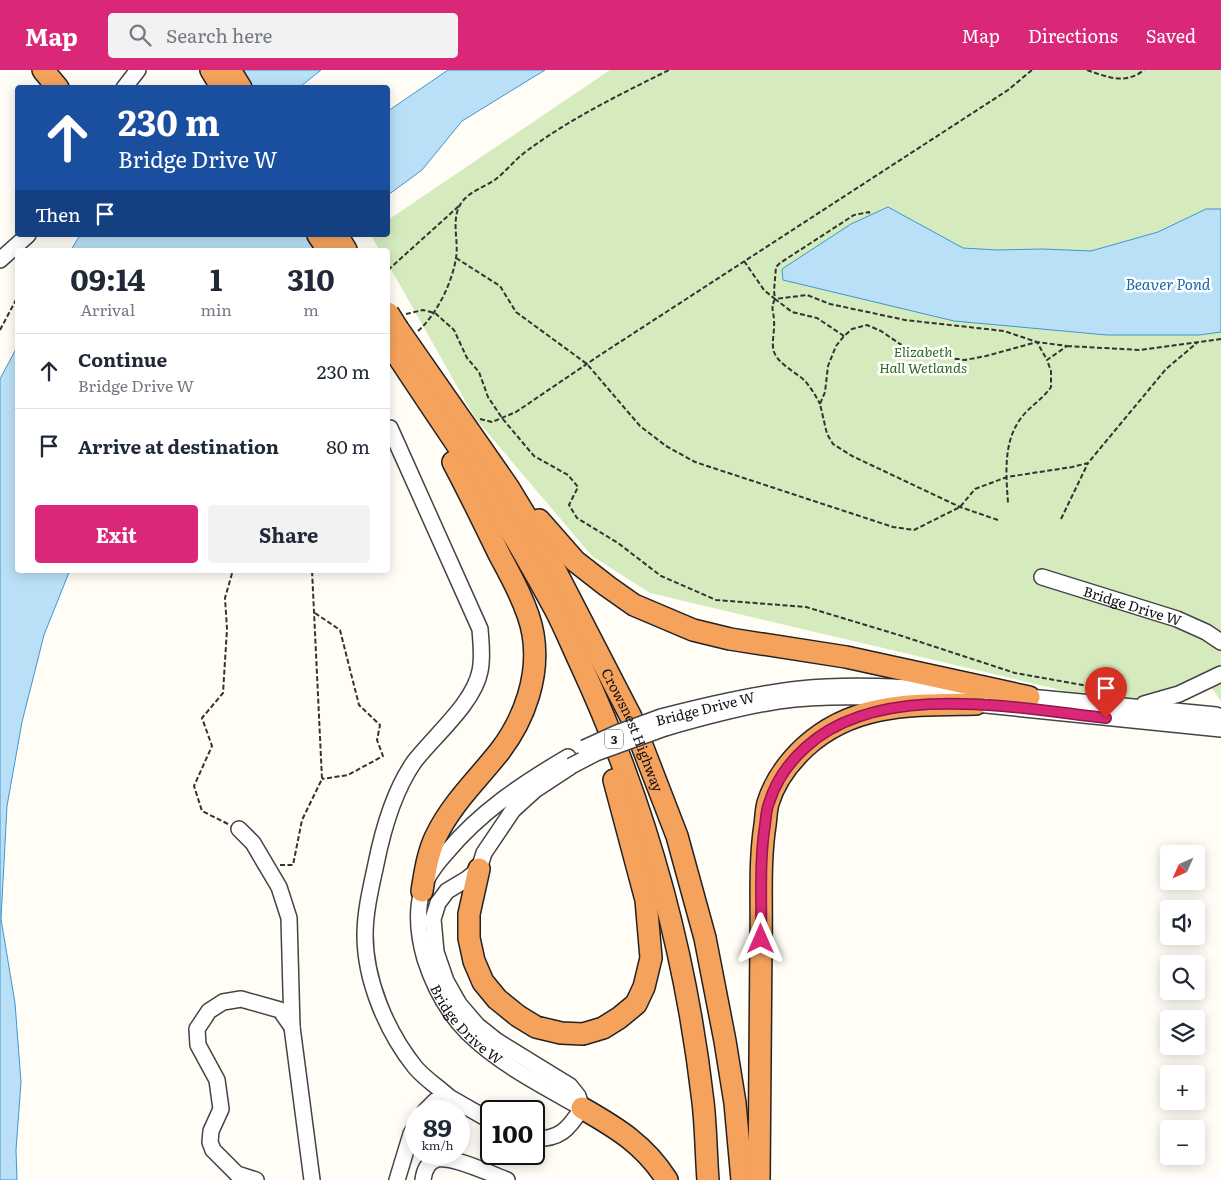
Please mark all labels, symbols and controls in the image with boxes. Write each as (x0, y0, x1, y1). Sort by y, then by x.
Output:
search box (108, 13, 458, 58)
text: Map (25, 18, 78, 53)
icon: search (126, 21, 154, 49)
text: Search here (166, 21, 272, 49)
text: Map (962, 22, 1000, 49)
text: Directions (1028, 22, 1118, 49)
text: Saved (1146, 22, 1196, 49)
text: 230 m (118, 95, 220, 147)
icon: ahead (35, 105, 100, 170)
text: Bridge Drive W (118, 142, 278, 175)
text: Then (35, 200, 81, 228)
icon: arrive (91, 200, 119, 228)
text: 09:14 (70, 256, 145, 300)
text: 1 (210, 256, 222, 300)
text: 310 (287, 256, 335, 300)
water label: Beaver Pond (1126, 272, 1211, 295)
text: Arrival (80, 297, 135, 321)
text: min (200, 297, 232, 321)
text: m (303, 297, 319, 321)
park label: Elizabeth Hall Wetlands (879, 341, 967, 377)
text: Continue (78, 345, 167, 373)
icon: ahead (35, 357, 63, 385)
text: 230 m (317, 357, 370, 385)
text: Bridge Drive W (78, 373, 194, 397)
icon: arrive (35, 432, 63, 460)
text: Arrive at destination (78, 432, 279, 460)
text: 80 m (326, 432, 370, 460)
button: Exit (35, 505, 198, 563)
button: Share (208, 505, 370, 563)
street label: Bridge Drive W (1081, 581, 1184, 630)
street label: Crowsnest Highway (597, 664, 669, 795)
pin (1085, 667, 1127, 718)
icon: arrive (1092, 674, 1120, 702)
street label: Bridge Drive W (653, 686, 757, 730)
road number: 3 (605, 730, 623, 749)
north arrow (1160, 845, 1205, 890)
map controls (1160, 845, 1205, 1165)
button: sound (1160, 900, 1205, 945)
position arrow (734, 912, 786, 964)
button: search (1160, 955, 1205, 1000)
street label: Bridge Drive W (426, 981, 507, 1068)
button: layers (1160, 1010, 1205, 1055)
button: + (1160, 1065, 1205, 1110)
speed limit sign: 100 (480, 1100, 545, 1165)
text: 89 (423, 1108, 452, 1145)
button: − (1160, 1120, 1205, 1165)
text: km/h (422, 1136, 453, 1154)

